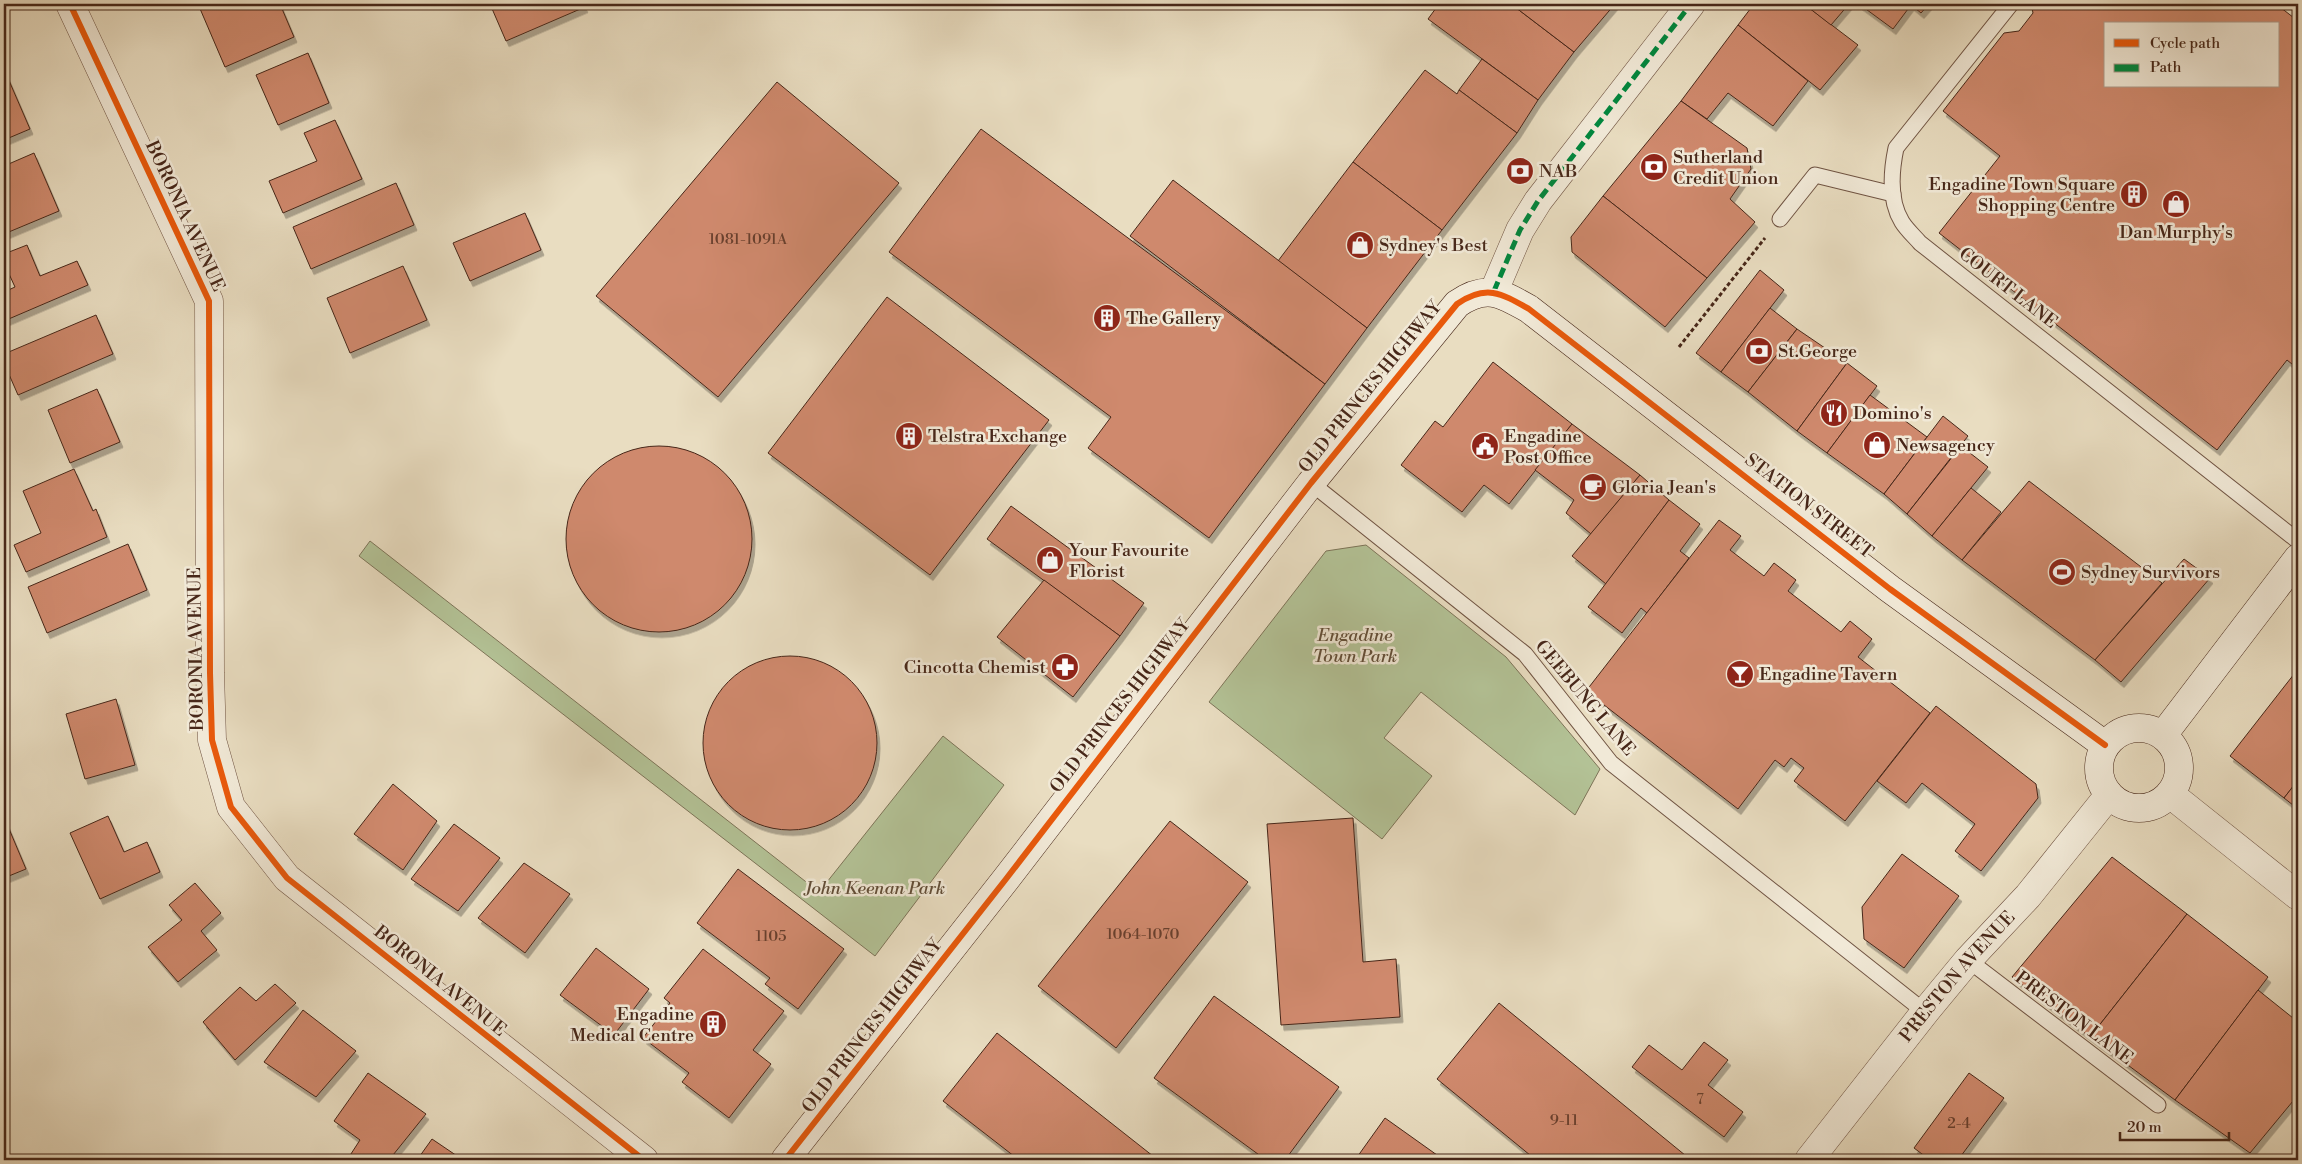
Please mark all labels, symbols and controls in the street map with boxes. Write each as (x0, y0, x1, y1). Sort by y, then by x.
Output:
legend (2104, 22, 2280, 88)
text: Cycle path (2150, 34, 2220, 53)
text: Path (2150, 58, 2182, 77)
street label: BORONIA AVENUE (140, 136, 230, 295)
place label: Sutherland Credit Union (1673, 146, 1779, 190)
bank icon: Sutherland Credit Union (1639, 152, 1669, 182)
bank icon: NAB (1505, 156, 1535, 186)
place label: NAB (1539, 160, 1577, 183)
place label: Engadine Town Square Shopping Centre (1929, 173, 2115, 217)
building icon: Engadine Town Square Shopping Centre (2119, 179, 2149, 209)
shop icon: Dan Murphy's (2161, 189, 2191, 219)
place label: Dan Murphy's (2119, 221, 2233, 244)
house number: 1081-1091A (709, 230, 788, 249)
shop icon: Sydney's Best (1345, 230, 1375, 260)
place label: Sydney's Best (1379, 234, 1489, 257)
street label: COURT LANE (1954, 242, 2062, 334)
street label: OLD PRINCES HIGHWAY (1294, 295, 1447, 478)
building icon: The Gallery (1092, 303, 1122, 333)
place label: The Gallery (1126, 307, 1221, 330)
bank icon: St.George (1744, 336, 1774, 366)
place label: St.George (1778, 340, 1857, 363)
restaurant icon: Domino's (1819, 398, 1849, 428)
place label: Domino's (1853, 402, 1932, 425)
building icon: Telstra Exchange (894, 421, 924, 451)
place label: Telstra Exchange (928, 425, 1067, 448)
place label: Engadine Post Office (1504, 425, 1592, 469)
shop icon: Newsagency (1862, 430, 1892, 460)
public building icon: Engadine Post Office (1470, 431, 1500, 461)
place label: Newsagency (1896, 434, 1995, 457)
street label: STATION STREET (1740, 449, 1878, 564)
cafe icon: Gloria Jean's (1578, 472, 1608, 502)
place label: Gloria Jean's (1612, 476, 1716, 499)
place label: Your Favourite Florist (1068, 539, 1189, 583)
shop icon: Your Favourite Florist (1035, 545, 1065, 575)
sports icon: Sydney Survivors (2047, 557, 2077, 587)
place label: Sydney Survivors (2081, 561, 2220, 584)
street label: BORONIA AVENUE (183, 567, 209, 732)
street label: OLD PRINCES HIGHWAY (1045, 613, 1196, 798)
park label: Engadine Town Park (1313, 624, 1397, 668)
street label: GEEBUNG LANE (1530, 635, 1640, 761)
pharmacy icon: Cincotta Chemist (1050, 652, 1080, 682)
place label: Cincotta Chemist (904, 656, 1047, 679)
bar icon: Engadine Tavern (1725, 659, 1755, 689)
place label: Engadine Tavern (1759, 663, 1898, 686)
park label: John Keenan Park (803, 877, 945, 900)
street label: PRESTON AVENUE (1894, 906, 2020, 1047)
street label: BORONIA AVENUE (368, 920, 511, 1041)
house number: 1064-1070 (1106, 925, 1180, 944)
house number: 1105 (755, 927, 787, 946)
street label: OLD PRINCES HIGHWAY (797, 933, 948, 1118)
street label: PRESTON LANE (2010, 966, 2138, 1070)
place label: Engadine Medical Centre (570, 1003, 694, 1047)
building icon: Engadine Medical Centre (698, 1009, 728, 1039)
house number: 7 (1696, 1090, 1704, 1109)
scale bar (2120, 1109, 2228, 1141)
house number: 9-11 (1550, 1111, 1579, 1130)
house number: 2-4 (1947, 1114, 1971, 1133)
text: 20 m (2127, 1118, 2162, 1137)

